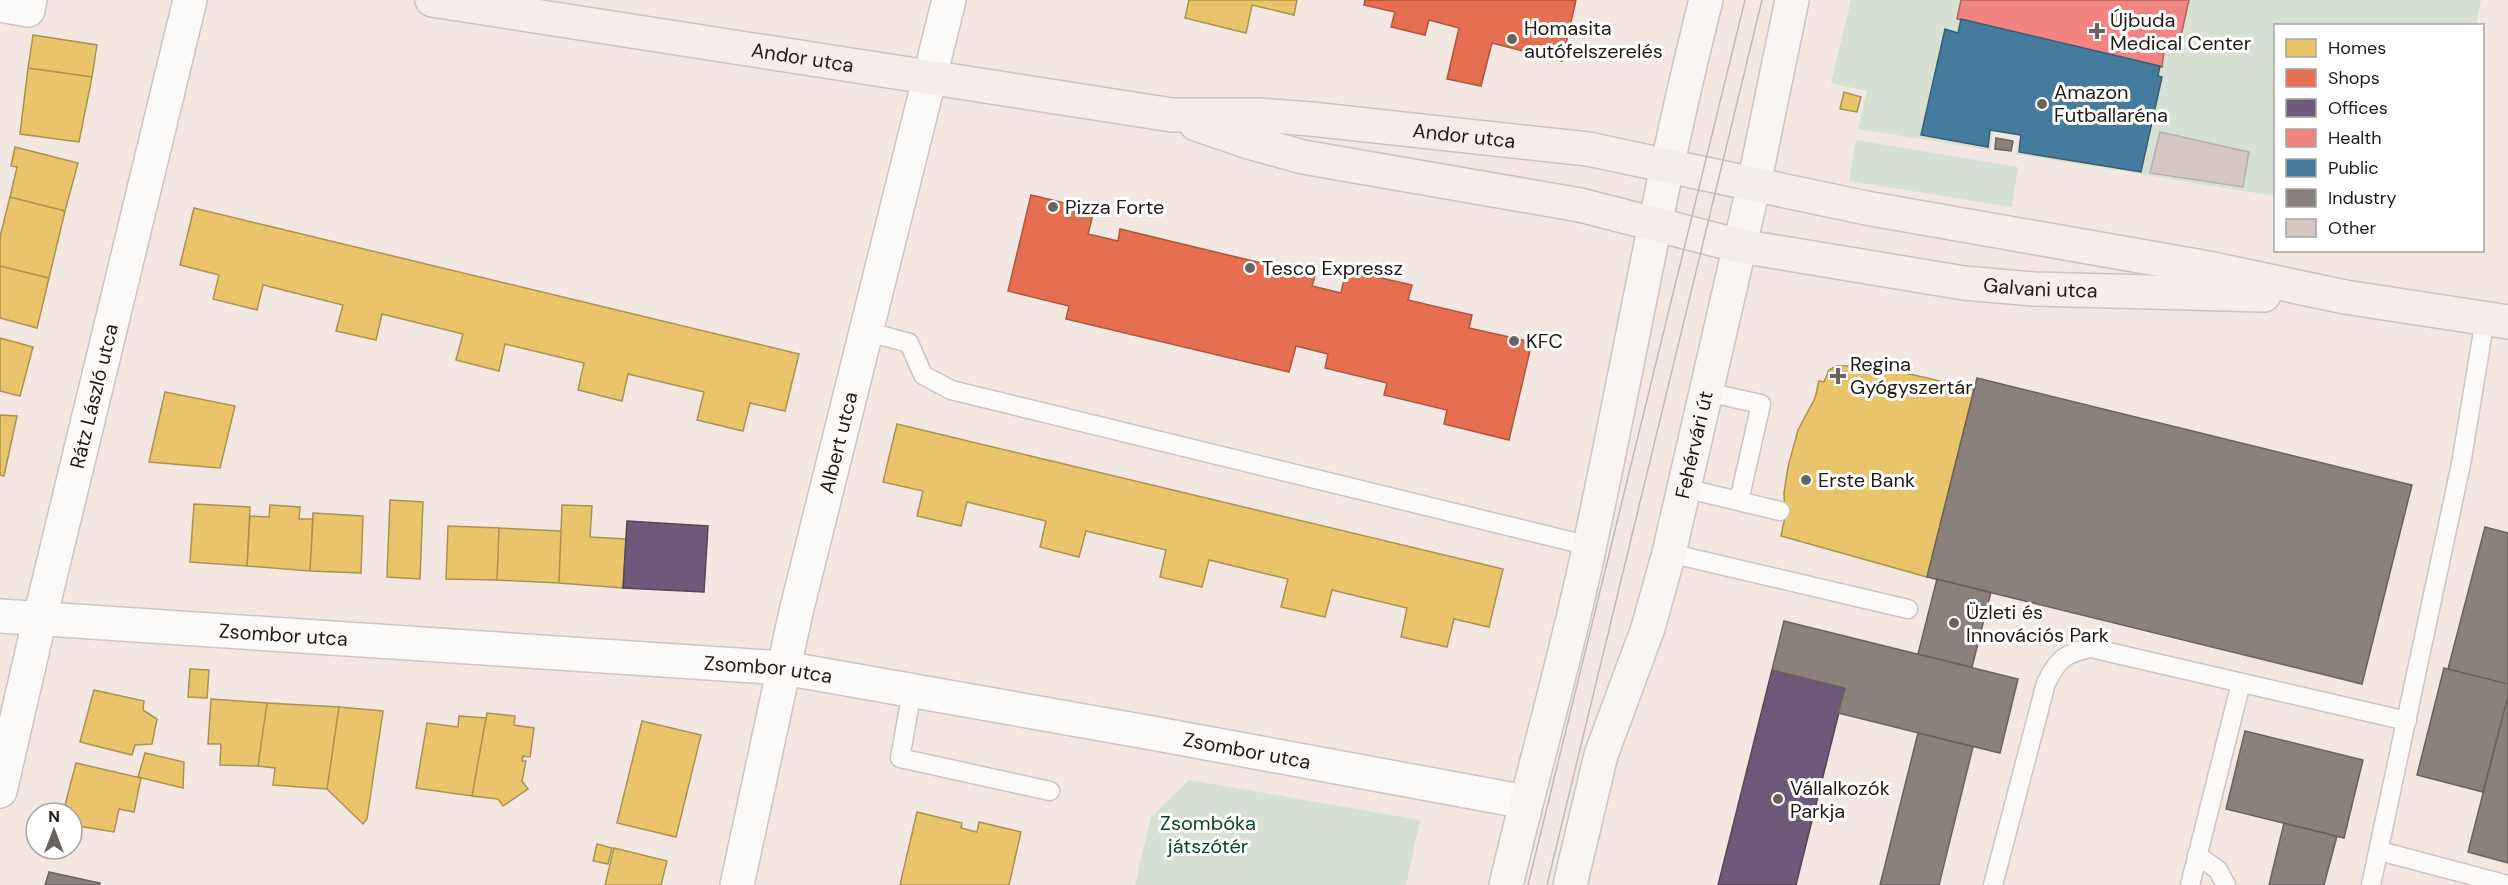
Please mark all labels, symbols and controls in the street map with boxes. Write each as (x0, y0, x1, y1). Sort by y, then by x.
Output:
place label: Újbuda Medical Center (2110, 7, 2251, 56)
place label: Homasita autófelszerelés (1524, 15, 1663, 64)
marker: Újbuda Medical Center (2088, 22, 2106, 40)
legend (2274, 24, 2484, 252)
marker: Homasita autófelszerelés (1505, 32, 1519, 46)
text: Homes (2328, 36, 2386, 60)
street label: Andor utca (750, 37, 856, 78)
text: Shops (2328, 66, 2380, 90)
place label: Amazon Futballaréna (2054, 79, 2168, 128)
text: Offices (2328, 96, 2388, 120)
marker: Amazon Futballaréna (2035, 97, 2049, 111)
street label: Andor utca (1411, 117, 1517, 154)
text: Health (2328, 126, 2382, 150)
text: Public (2328, 156, 2379, 180)
text: Industry (2328, 186, 2397, 210)
place label: Pizza Forte (1065, 194, 1164, 220)
marker: Pizza Forte (1046, 200, 1060, 214)
text: Other (2328, 216, 2377, 240)
place label: Tesco Expressz (1262, 255, 1403, 281)
marker: Tesco Expressz (1243, 261, 1257, 275)
street label: Galvani utca (1982, 272, 2098, 304)
street label: Rátz László utca (64, 321, 124, 471)
place label: KFC (1526, 328, 1563, 354)
marker: KFC (1507, 334, 1521, 348)
place label: Regina Gyógyszertár (1850, 351, 1973, 400)
marker: Regina Gyógyszertár (1831, 369, 1845, 383)
street label: Fehérvári út (1669, 388, 1719, 501)
street label: Albert utca (813, 389, 864, 496)
place label: Erste Bank (1818, 467, 1915, 493)
marker: Erste Bank (1799, 473, 1813, 487)
place label: Üzleti és Innovációs Park (1966, 599, 2109, 648)
marker: Üzleti és Innovációs Park (1947, 616, 1961, 630)
street label: Zsombor utca (218, 618, 349, 652)
street label: Zsombor utca (703, 650, 834, 689)
street label: Zsombor utca (1181, 726, 1313, 775)
place label: Vállalkozók Parkja (1790, 775, 1890, 824)
marker: Vállalkozók Parkja (1771, 792, 1785, 806)
north arrow (24, 801, 84, 861)
text: N (48, 806, 60, 827)
park label: Zsombóka játszótér (1160, 810, 1256, 859)

